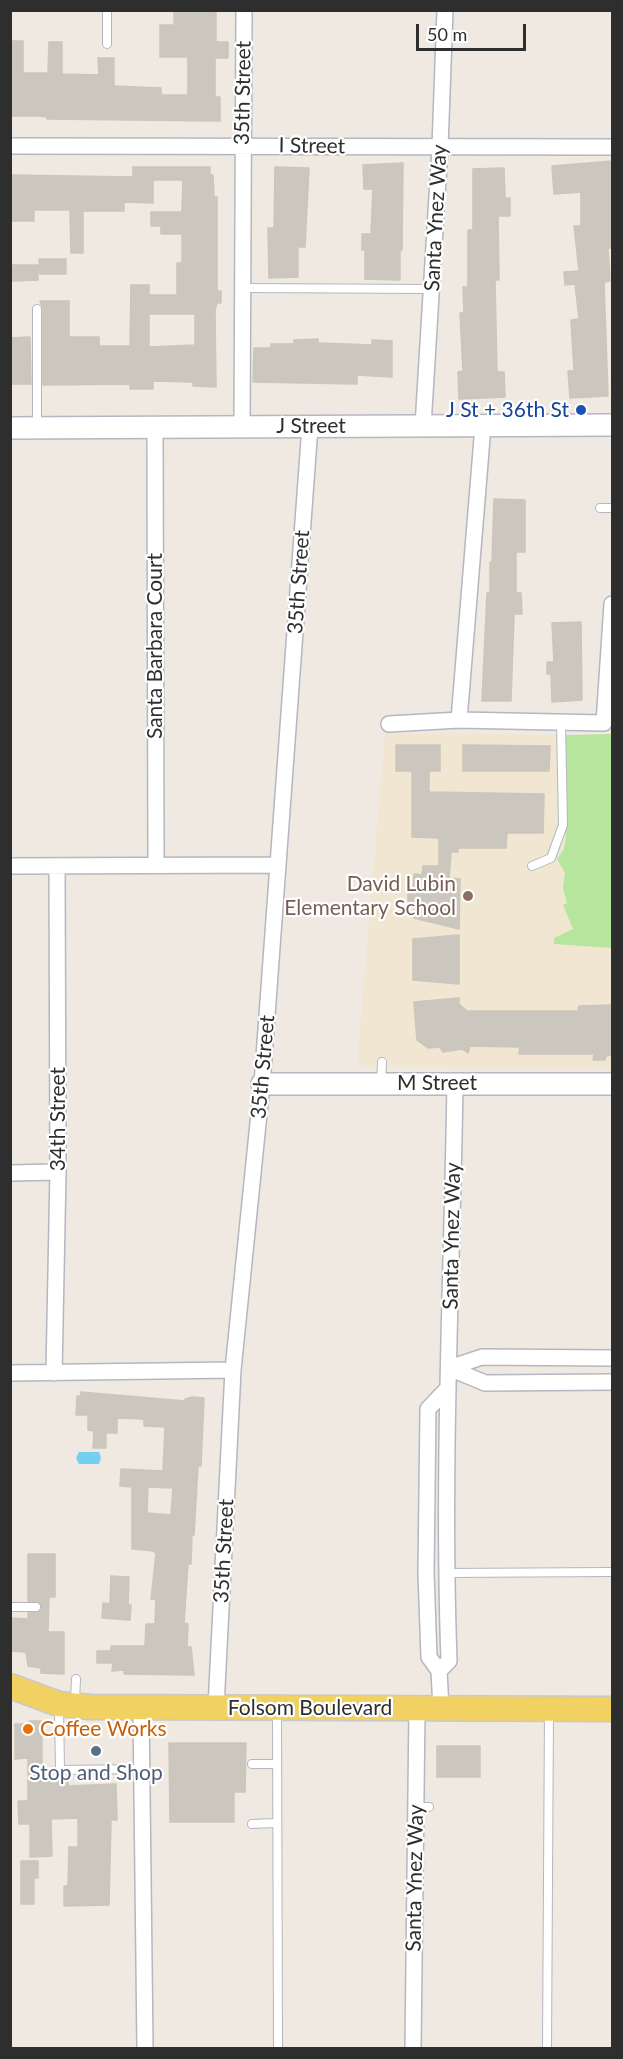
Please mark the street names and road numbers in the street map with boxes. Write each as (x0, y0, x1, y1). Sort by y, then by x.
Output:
street label: 35th Street (229, 41, 257, 145)
street label: I Street (279, 133, 345, 159)
street label: Santa Ynez Way (420, 144, 452, 292)
street label: J Street (276, 413, 346, 439)
street label: 35th Street (283, 529, 315, 635)
street label: Santa Barbara Court (142, 553, 168, 739)
street label: 35th Street (246, 1014, 280, 1120)
street label: 34th Street (45, 1067, 71, 1171)
street label: M Street (397, 1070, 477, 1096)
street label: Santa Ynez Way (438, 1162, 466, 1310)
street label: 35th Street (209, 1498, 239, 1604)
street label: Folsom Boulevard (228, 1695, 392, 1721)
street label: Santa Ynez Way (401, 1804, 429, 1952)

